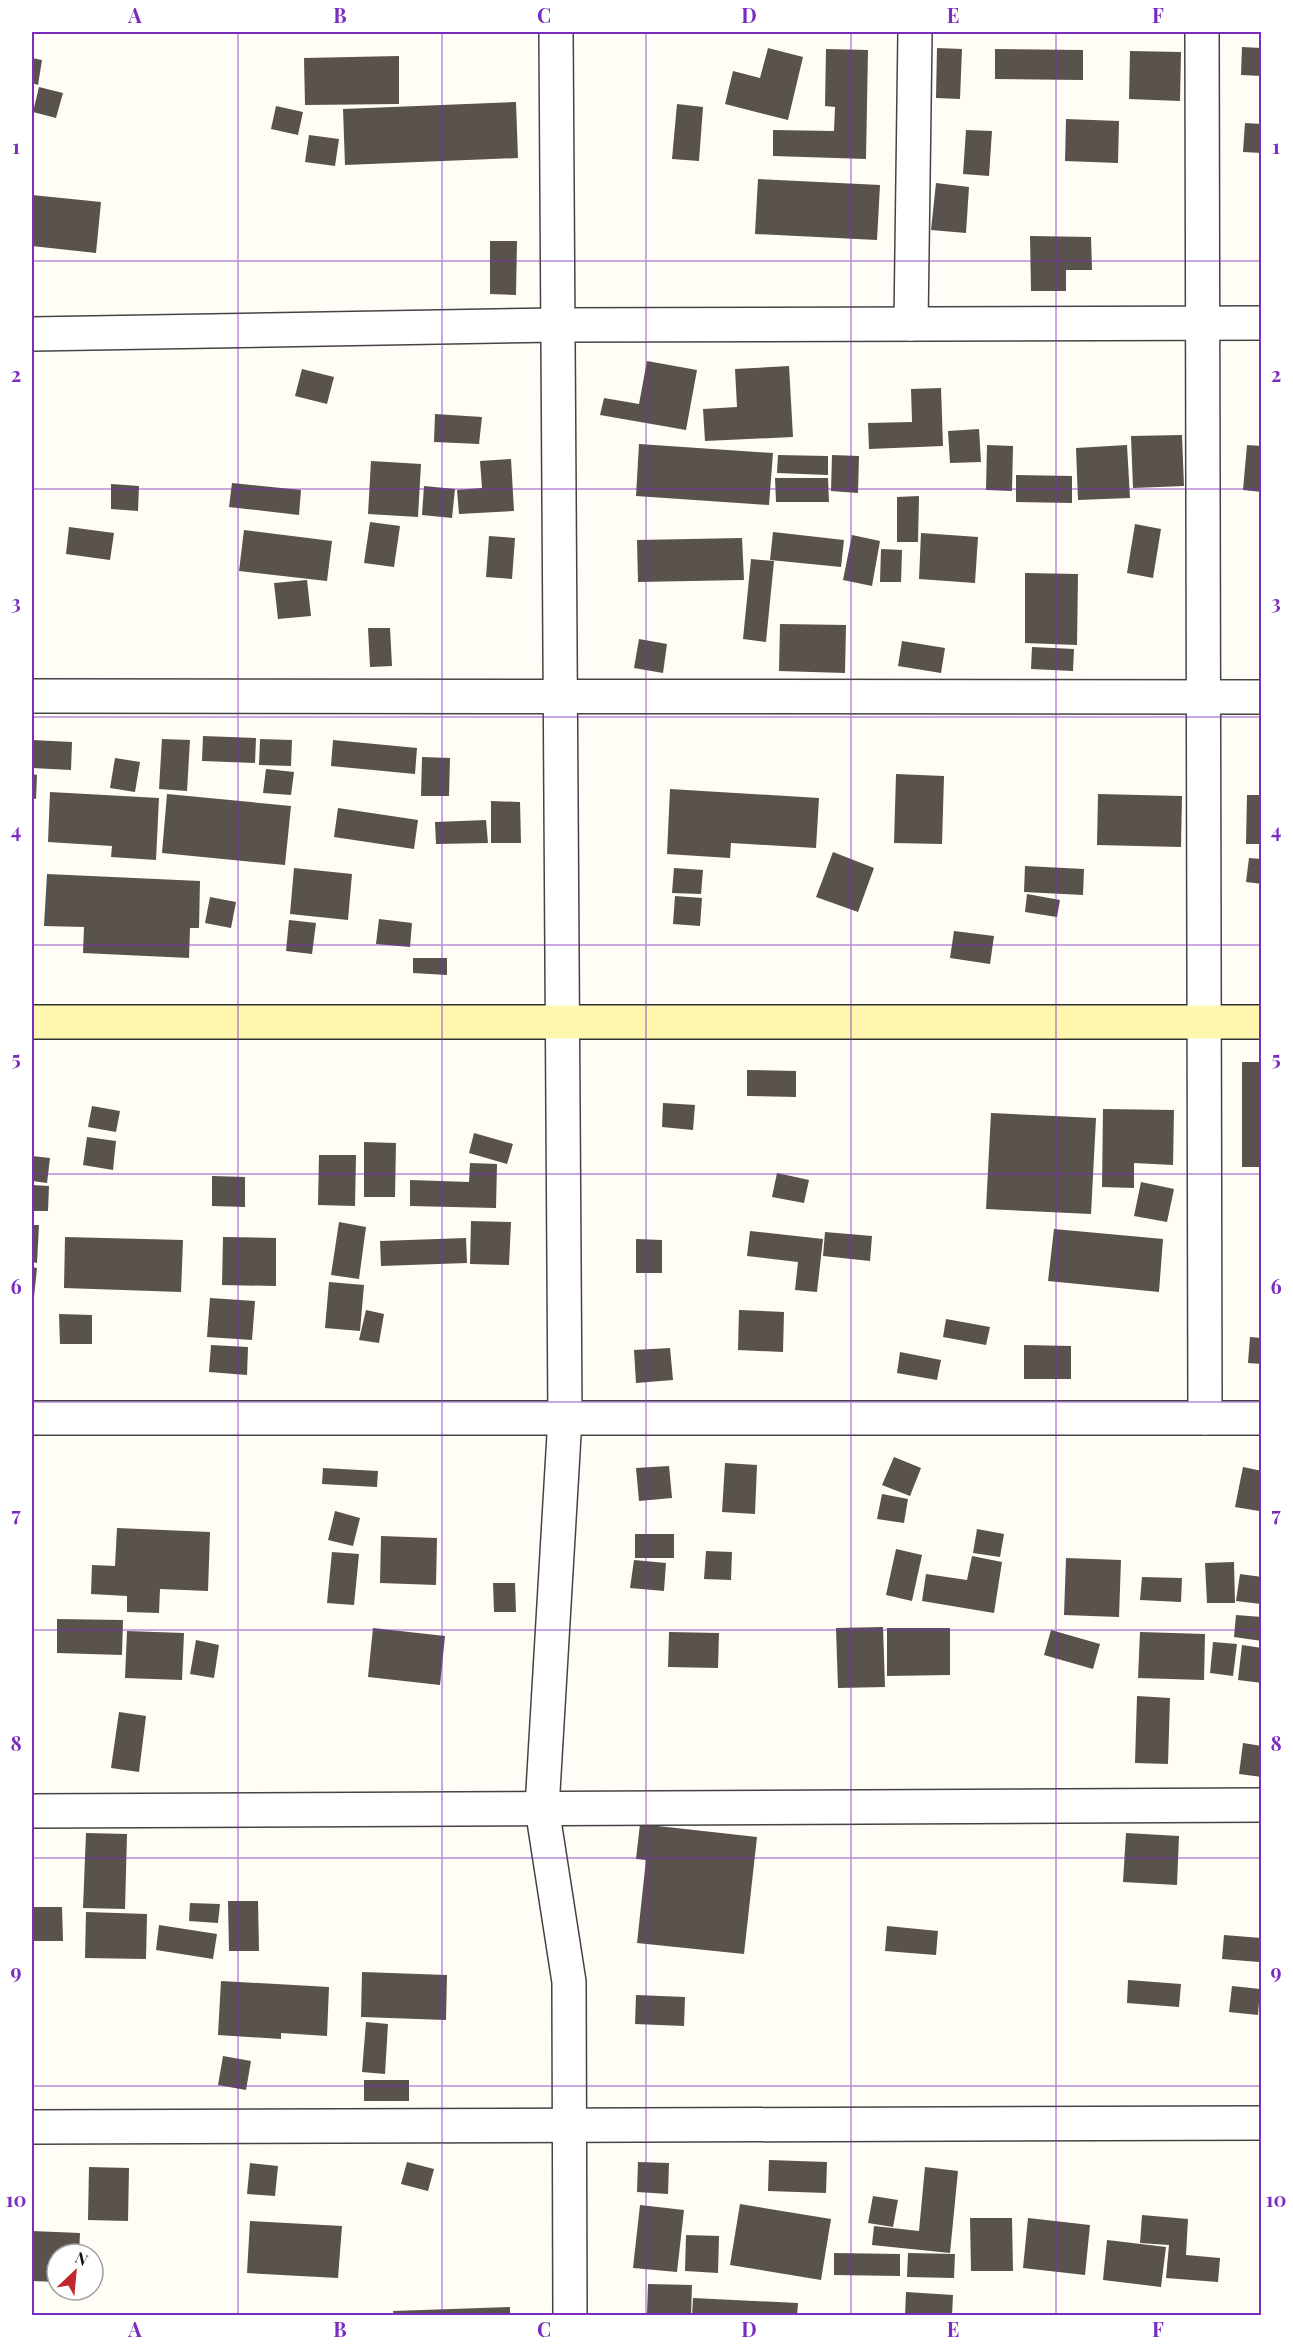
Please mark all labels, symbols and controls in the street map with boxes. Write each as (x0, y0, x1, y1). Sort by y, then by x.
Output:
text: A (127, 1, 142, 28)
text: B (333, 1, 347, 28)
text: C (537, 1, 551, 28)
text: D (741, 1, 757, 28)
text: E (947, 1, 959, 28)
text: F (1152, 1, 1164, 28)
text: 1 (12, 132, 20, 159)
text: 1 (1272, 132, 1280, 159)
text: 2 (11, 360, 21, 387)
text: 2 (1271, 360, 1281, 387)
text: 3 (11, 588, 21, 615)
text: 3 (1271, 588, 1281, 615)
text: 4 (11, 816, 21, 843)
text: 4 (1271, 816, 1281, 843)
text: 5 (11, 1044, 21, 1071)
text: 5 (1271, 1044, 1281, 1071)
text: 6 (10, 1272, 22, 1299)
text: 6 (1270, 1272, 1282, 1299)
text: 7 (11, 1500, 21, 1527)
text: 7 (1271, 1500, 1281, 1527)
text: 8 (10, 1729, 22, 1756)
text: 8 (1270, 1729, 1282, 1756)
text: 9 (10, 1957, 22, 1984)
text: 9 (1270, 1957, 1282, 1984)
text: 10 (6, 2185, 26, 2212)
text: 10 (1266, 2185, 1286, 2212)
north arrow (45, 2242, 105, 2302)
text: N (72, 2246, 92, 2270)
text: A (127, 2315, 142, 2342)
text: B (333, 2315, 347, 2342)
text: C (537, 2315, 551, 2342)
text: D (741, 2315, 757, 2342)
text: E (947, 2315, 959, 2342)
text: F (1152, 2315, 1164, 2342)

